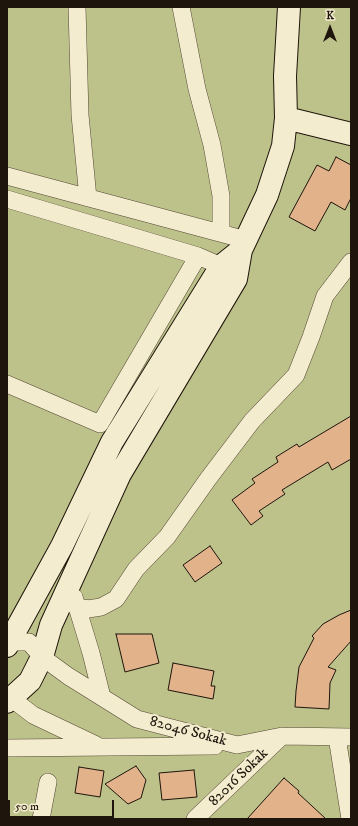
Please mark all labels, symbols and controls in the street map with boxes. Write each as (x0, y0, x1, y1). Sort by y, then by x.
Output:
north arrow (310, 8, 350, 48)
text: K (326, 9, 334, 23)
street label: 82046 Sokak (148, 713, 228, 751)
street label: 82016 Sokak (206, 745, 272, 811)
scale bar (10, 792, 116, 818)
text: 50 m (15, 799, 39, 814)

